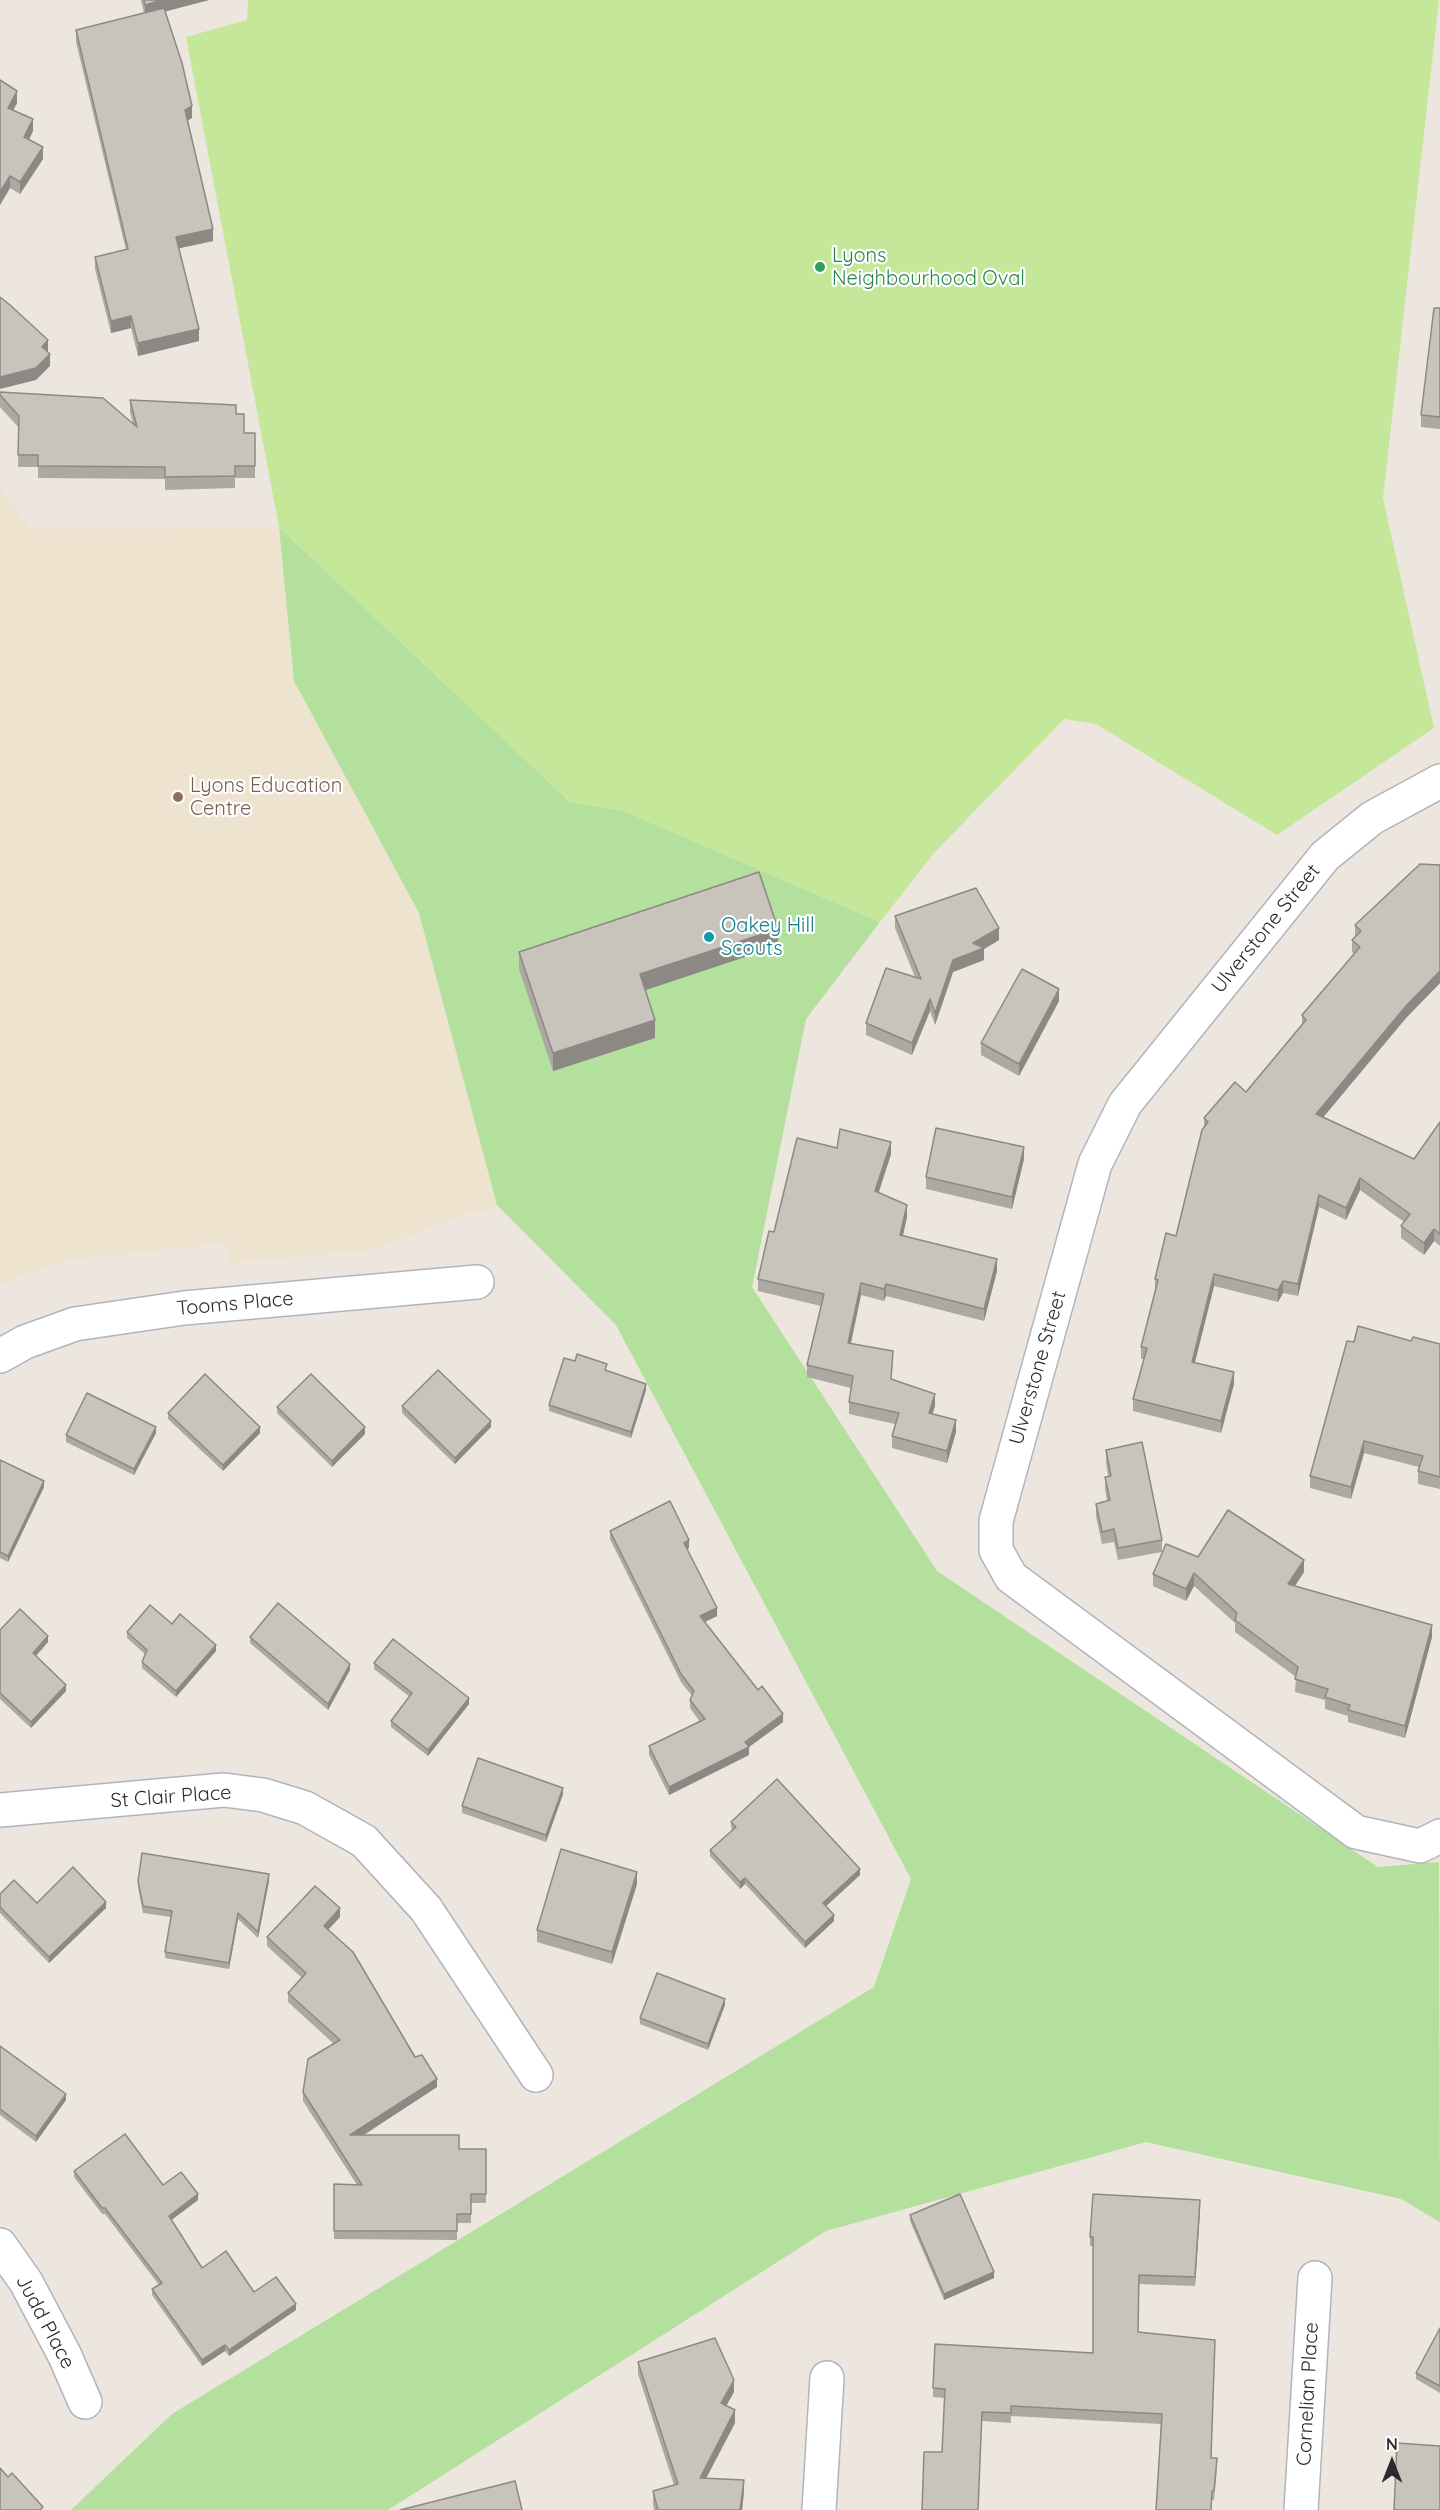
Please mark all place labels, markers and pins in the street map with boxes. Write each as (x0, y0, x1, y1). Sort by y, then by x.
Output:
place label: Lyons Neighbourhood Oval (832, 244, 1025, 291)
marker: Lyons Neighbourhood Oval (813, 260, 827, 274)
place label: Lyons Education Centre (190, 774, 342, 821)
marker: Lyons Education Centre (171, 790, 185, 804)
place label: Oakey Hill Scouts (721, 914, 815, 961)
marker: Oakey Hill Scouts (702, 930, 716, 944)

